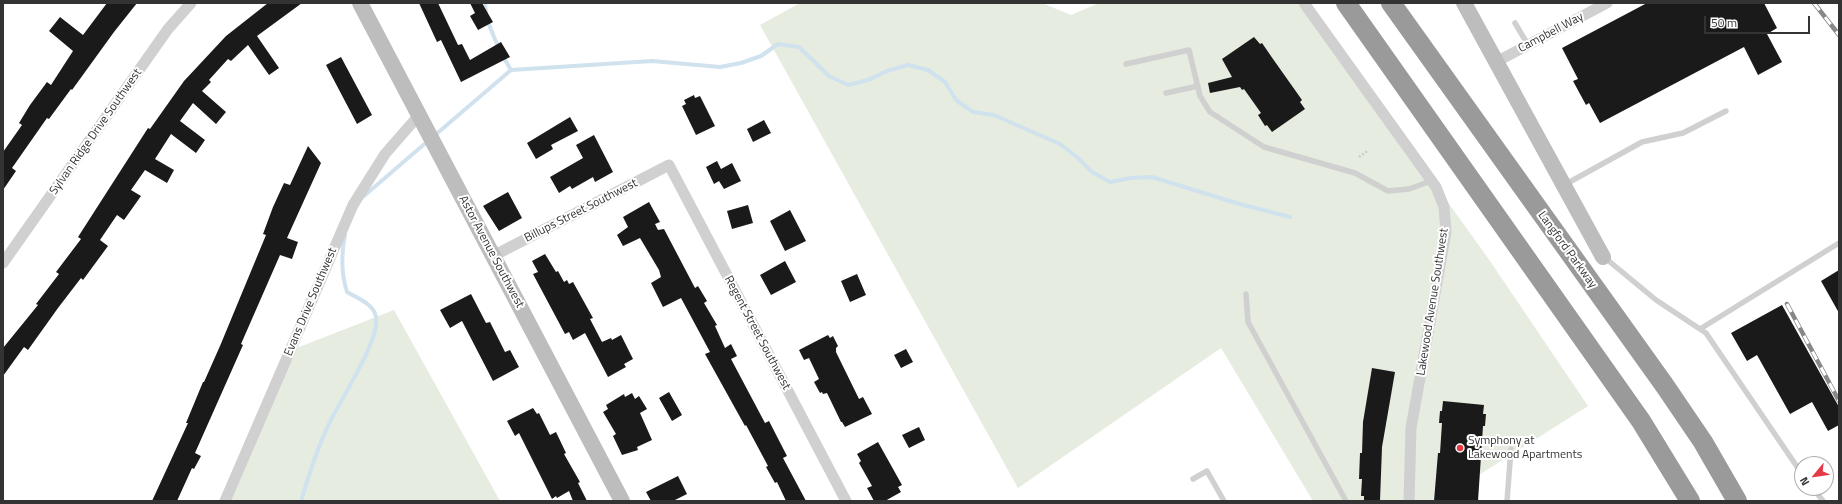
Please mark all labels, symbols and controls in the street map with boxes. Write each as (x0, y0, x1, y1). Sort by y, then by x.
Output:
scale bar (1706, 8, 1812, 34)
street label: Campbell Way (1516, 10, 1586, 56)
text: 50 m (1711, 13, 1737, 32)
street label: Sylvan Ridge Drive Southwest (47, 66, 145, 198)
street label: Billups Street Southwest (522, 176, 640, 246)
street label: Astor Avenue Southwest (455, 193, 527, 311)
street label: Langford Parkway (1534, 209, 1600, 291)
street label: Lakewood Avenue Southwest (1414, 227, 1452, 377)
street label: Evans Drive Southwest (282, 246, 340, 358)
street label: Regent Street Southwest (721, 273, 793, 393)
place label: Symphony at Lakewood Apartments (1468, 434, 1582, 462)
marker: Symphony at Lakewood Apartments (1455, 443, 1465, 453)
north arrow (1794, 456, 1834, 496)
text: N (1796, 474, 1813, 489)

